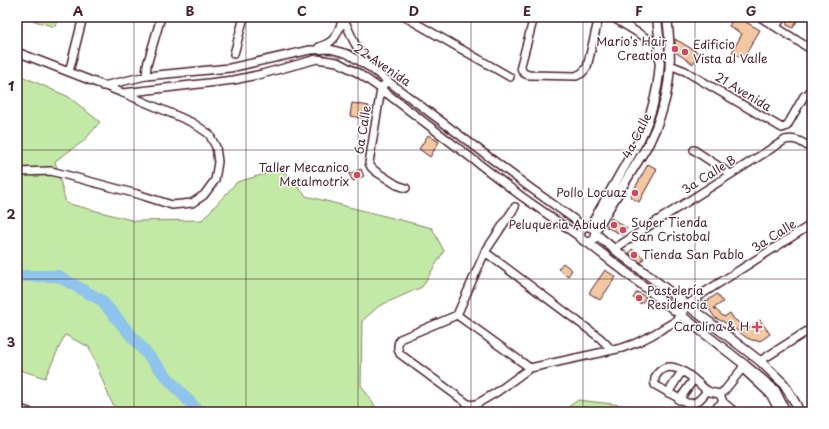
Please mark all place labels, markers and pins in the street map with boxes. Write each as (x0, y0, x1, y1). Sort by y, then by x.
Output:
place label: Mario's Hair Creation (596, 32, 668, 64)
place label: Edificio Vista al Valle (693, 35, 768, 67)
marker: Mario's Hair Creation (670, 44, 680, 54)
marker: Edificio Vista al Valle (680, 47, 690, 57)
place label: Taller Mecanico Metalmotrix (259, 158, 349, 190)
marker: Taller Mecanico Metalmotrix (352, 170, 362, 180)
place label: Pollo Locuaz (556, 183, 627, 201)
marker: Pollo Locuaz (630, 188, 640, 198)
place label: Super Tienda San Cristobal (631, 213, 710, 245)
place label: Peluqueria Abiud (508, 215, 606, 233)
marker: Peluqueria Abiud (609, 220, 619, 230)
marker: Super Tienda San Cristobal (618, 225, 628, 235)
place label: Tienda San Pablo (642, 245, 744, 263)
marker: Tienda San Pablo (629, 250, 639, 260)
place label: Pastelería Residencia (647, 281, 708, 313)
marker: Pastelería Residencia (634, 293, 644, 303)
place label: Carolina & H (674, 317, 749, 335)
marker: Carolina & H (752, 322, 762, 332)

